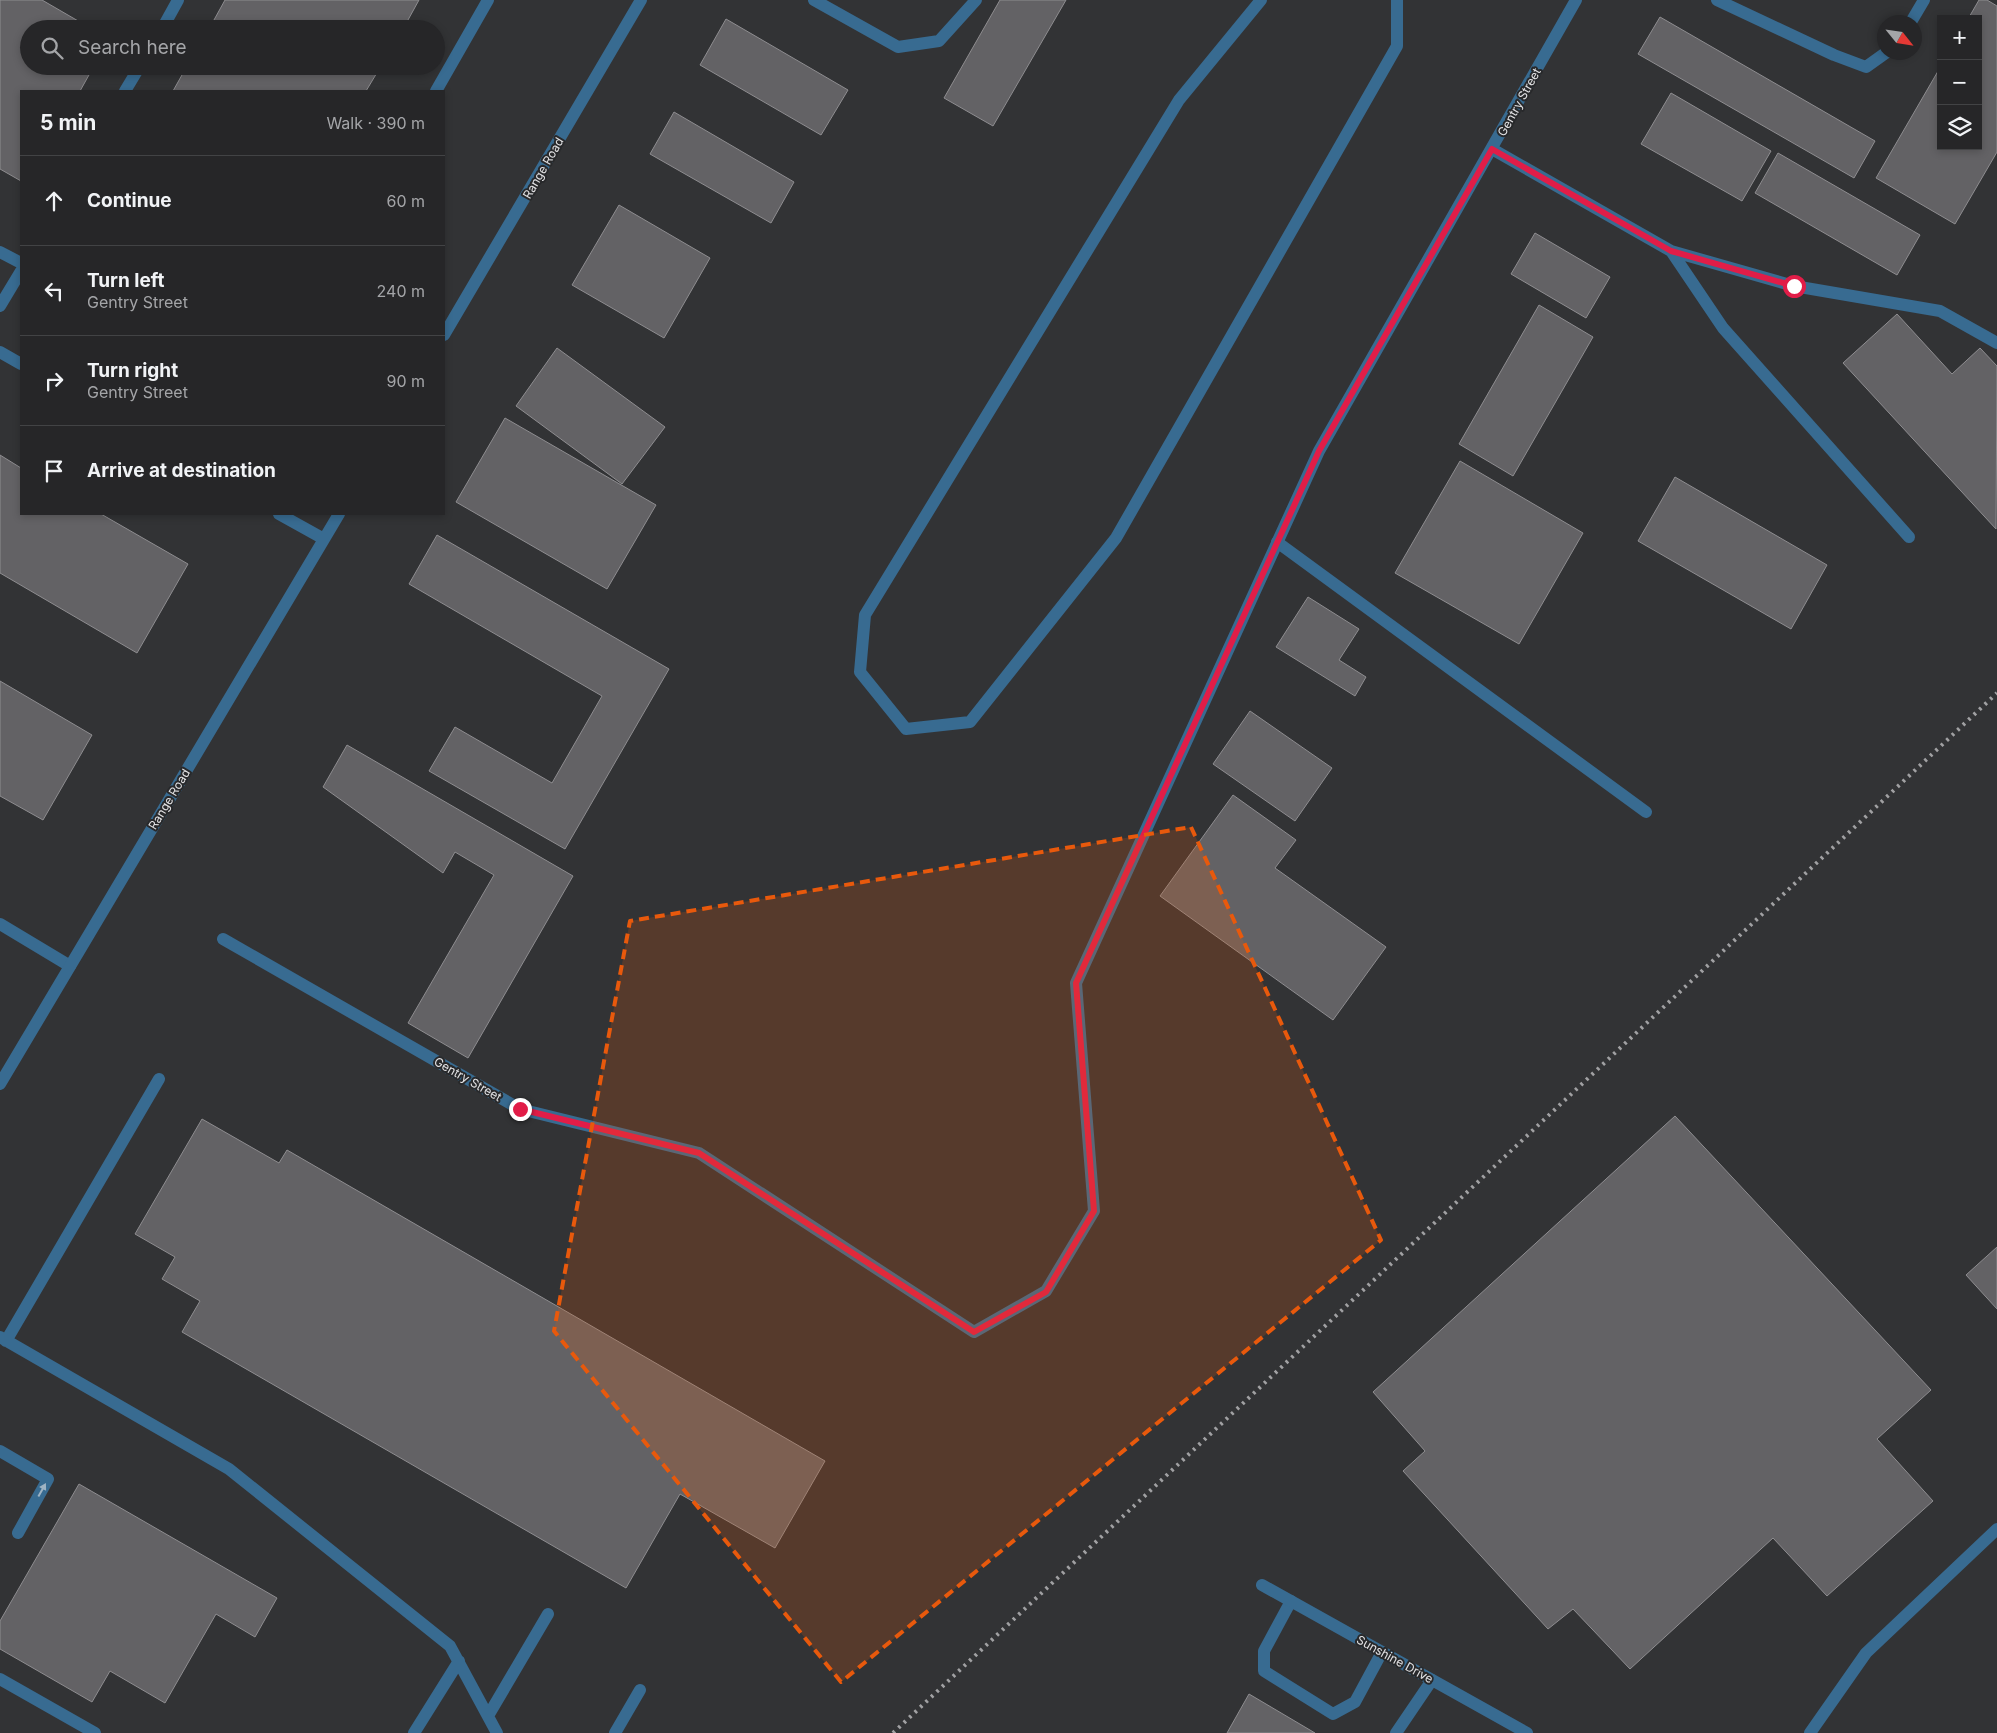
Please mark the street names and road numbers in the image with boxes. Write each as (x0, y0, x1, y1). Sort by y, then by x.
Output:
street label: Gentry Street (1494, 65, 1544, 139)
street label: Range Road (519, 135, 567, 201)
street label: Range Road (145, 766, 193, 832)
street label: Gentry Street (431, 1054, 505, 1104)
street label: Sunshine Drive (1354, 1632, 1436, 1686)

